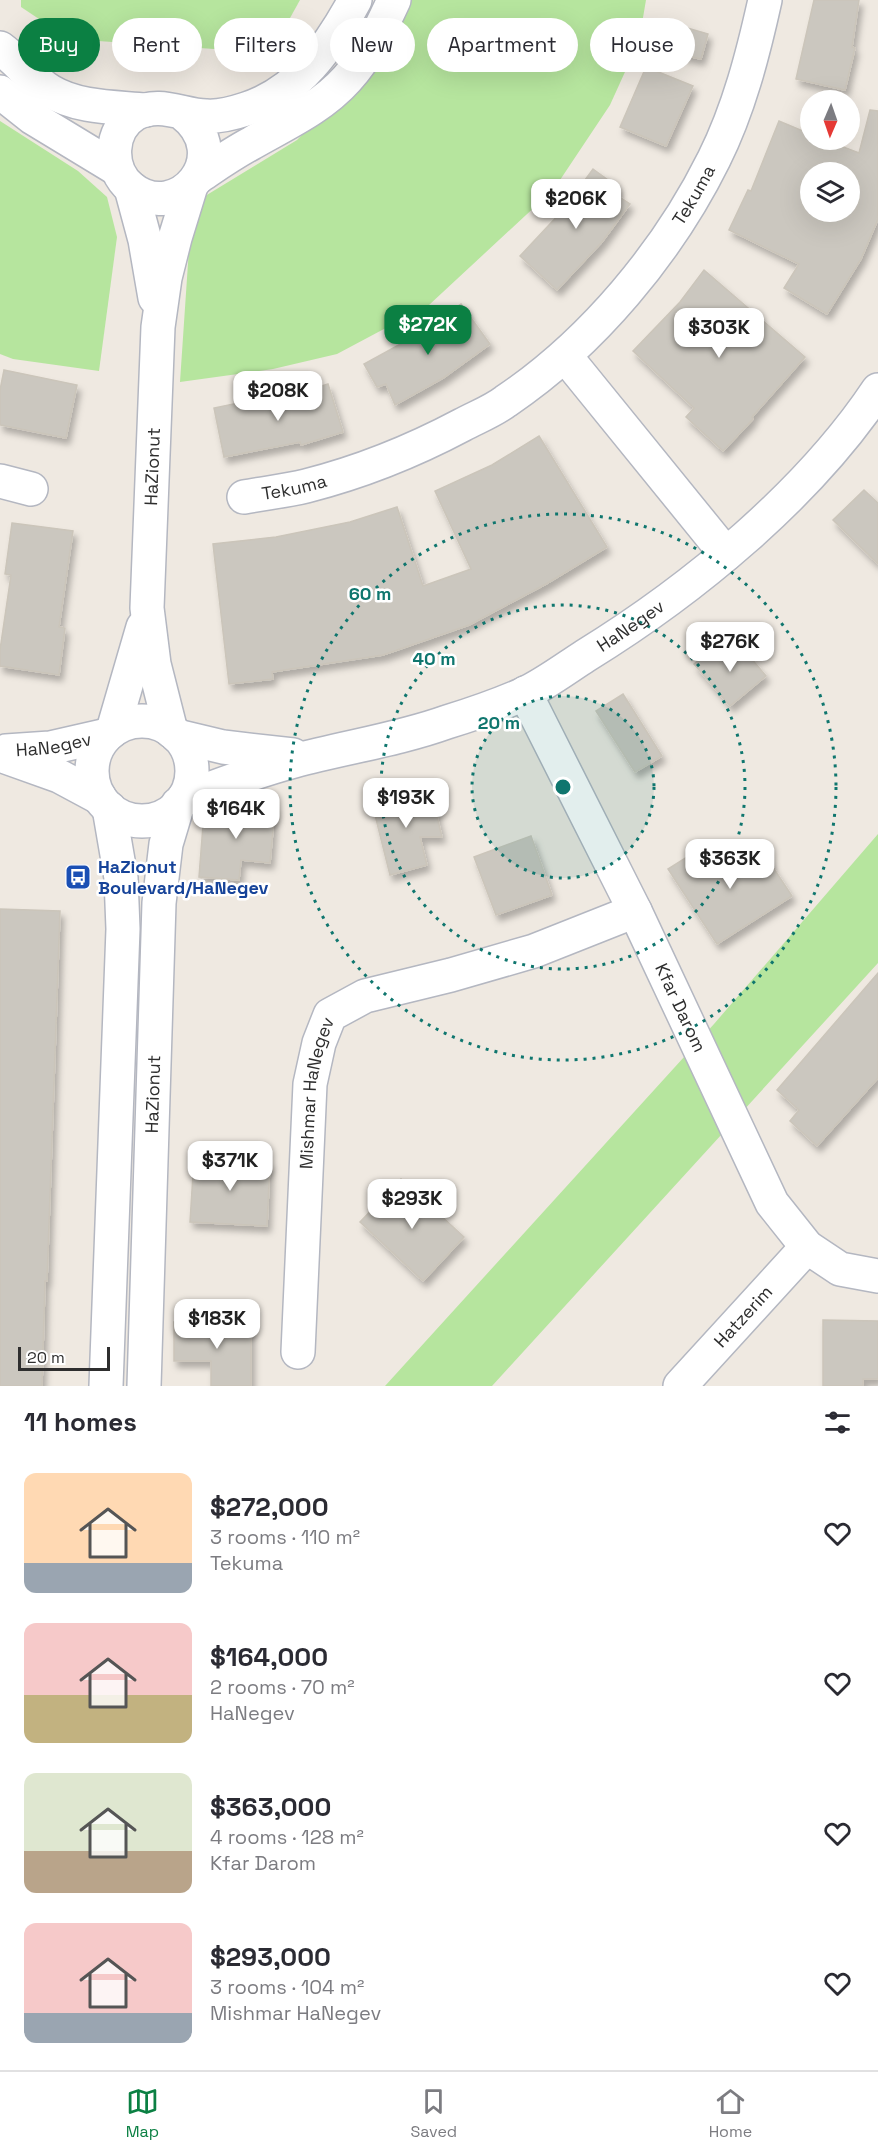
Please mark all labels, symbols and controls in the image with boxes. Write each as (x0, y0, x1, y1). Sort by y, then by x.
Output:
chip: Buy (18, 18, 100, 72)
chip: Rent (112, 18, 202, 72)
chip: Filters (214, 18, 318, 72)
chip: New (330, 18, 415, 72)
chip: Apartment (427, 18, 578, 72)
chip: House (590, 18, 695, 72)
north arrow (800, 90, 860, 150)
map controls (800, 90, 860, 222)
street label: Tekuma (667, 161, 720, 230)
button: layers (800, 162, 860, 222)
pin: $206K (534, 179, 618, 230)
text: $206K (545, 185, 607, 211)
pin: $272K (386, 305, 470, 356)
pin: $303K (677, 308, 761, 359)
text: $272K (398, 311, 458, 337)
text: $303K (688, 314, 750, 340)
pin: $208K (236, 371, 320, 422)
text: $208K (247, 377, 309, 403)
street label: HaZionut (139, 427, 165, 506)
street label: Tekuma (260, 469, 329, 505)
text: 60 m (349, 582, 391, 605)
street label: HaNegev (592, 594, 669, 657)
pin: $276K (688, 622, 772, 673)
text: $276K (700, 628, 760, 654)
text: 40 m (412, 647, 456, 670)
text: 20 m (478, 711, 520, 734)
street label: HaNegev (15, 727, 94, 761)
centre of rings (553, 777, 573, 797)
pin: $193K (364, 778, 448, 829)
text: $193K (377, 784, 435, 810)
pin: $164K (194, 789, 278, 840)
text: $164K (207, 795, 265, 821)
pin: $363K (688, 839, 772, 890)
text: $363K (699, 845, 761, 871)
place label: HaZionut Boulevard/HaNegev (98, 855, 269, 899)
bus stop icon: HaZionut Boulevard/HaNegev (63, 862, 93, 892)
street label: Kfar Darom (650, 959, 712, 1056)
street label: Mishmar HaNegev (294, 1013, 339, 1170)
street label: HaZionut (140, 1055, 165, 1134)
pin: $371K (188, 1141, 272, 1192)
text: $371K (202, 1147, 258, 1173)
pin: $293K (370, 1179, 454, 1230)
text: $293K (382, 1185, 442, 1211)
street label: Hatzerim (709, 1280, 777, 1352)
pin: $183K (175, 1299, 259, 1350)
text: $183K (188, 1305, 246, 1331)
scale bar (18, 1344, 110, 1372)
text: 20 m (27, 1347, 65, 1368)
text: 11 homes (24, 1405, 137, 1439)
icon: filters (821, 1406, 854, 1439)
text: $272,000 (210, 1490, 329, 1524)
icon: home (72, 1497, 144, 1569)
icon: heart (821, 1517, 854, 1550)
text: 3 rooms · 110 m² (210, 1524, 360, 1550)
text: Tekuma (210, 1550, 283, 1576)
text: $164,000 (210, 1640, 328, 1674)
icon: home (72, 1647, 144, 1719)
icon: heart (821, 1667, 854, 1700)
text: 2 rooms · 70 m² (210, 1674, 354, 1700)
text: HaNegev (210, 1700, 295, 1726)
text: $363,000 (210, 1790, 331, 1824)
icon: home (72, 1797, 144, 1869)
icon: heart (821, 1817, 854, 1850)
text: 4 rooms · 128 m² (210, 1824, 364, 1850)
text: Kfar Darom (210, 1850, 316, 1876)
text: $293,000 (210, 1940, 331, 1974)
icon: home (72, 1947, 144, 2019)
icon: heart (821, 1967, 854, 2000)
text: 3 rooms · 104 m² (210, 1974, 364, 2000)
text: Mishmar HaNegev (210, 2000, 381, 2026)
tab: Map (126, 2085, 159, 2142)
tab: Saved (411, 2085, 457, 2142)
tab: Home (709, 2085, 752, 2142)

